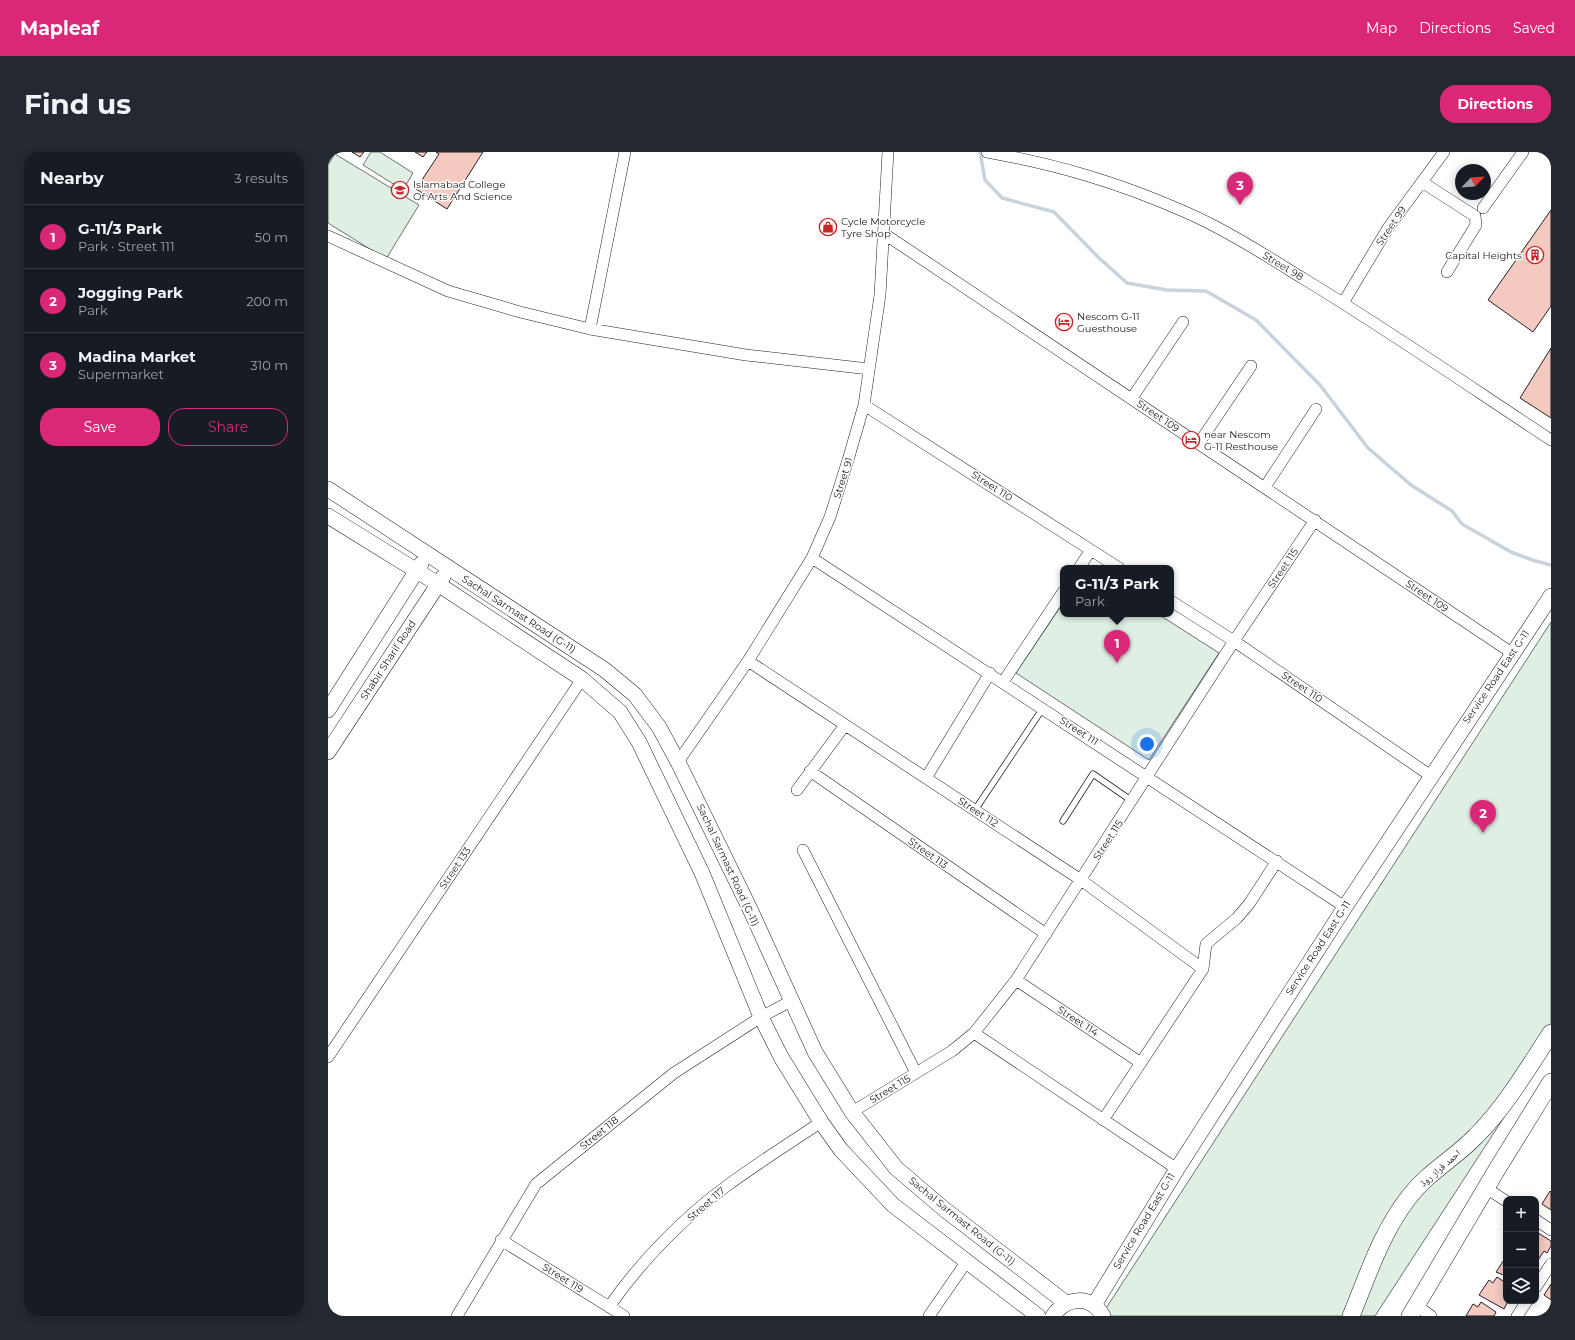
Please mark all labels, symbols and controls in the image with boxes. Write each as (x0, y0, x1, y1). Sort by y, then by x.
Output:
text: Mapleaf (20, 17, 99, 40)
text: Map (1366, 19, 1397, 37)
text: Directions (1419, 19, 1491, 37)
text: Saved (1513, 19, 1555, 37)
button: Directions (1440, 85, 1551, 123)
text: Find us (24, 87, 131, 121)
north arrow (1455, 164, 1491, 200)
text: Nearby (40, 168, 104, 188)
text: 3 results (234, 170, 288, 186)
pin: 3 (1227, 172, 1253, 205)
place label: Islamabad College Of Arts And Science (413, 178, 512, 203)
school or university icon: Islamabad College Of Arts And Science (390, 180, 410, 200)
street label: Street 99 (1373, 204, 1409, 248)
place label: Cycle Motorcycle Tyre Shop (841, 215, 925, 240)
shop icon: Cycle Motorcycle Tyre Shop (818, 217, 838, 237)
text: G-11/3 Park (78, 219, 162, 238)
text: 1 (50, 229, 56, 245)
text: 50 m (255, 229, 288, 245)
text: Park · Street 111 (78, 238, 175, 254)
building icon: Capital Heights (1525, 245, 1545, 265)
street label: Street 98 (1260, 249, 1306, 283)
place label: Capital Heights (1445, 249, 1522, 262)
text: Jogging Park (78, 283, 183, 302)
text: 2 (49, 293, 57, 309)
text: 200 m (246, 293, 288, 309)
text: Park (78, 302, 108, 318)
place label: Nescom G-11 Guesthouse (1077, 310, 1140, 335)
hotel icon: Nescom G-11 Guesthouse (1054, 312, 1074, 332)
text: Madina Market (78, 347, 196, 366)
text: 3 (49, 357, 57, 373)
text: 310 m (250, 357, 288, 373)
text: Supermarket (78, 366, 164, 382)
street label: Street 109 (1134, 397, 1182, 435)
button: Save (40, 408, 160, 446)
button: Share (168, 408, 288, 446)
place label: near Nescom G-11 Resthouse (1204, 428, 1278, 453)
hotel icon: near Nescom G-11 Resthouse (1181, 430, 1201, 450)
street label: Street 91 (830, 456, 856, 500)
street label: Street 110 (969, 468, 1015, 504)
street label: Street 115 (1265, 545, 1301, 591)
popup (1060, 565, 1174, 617)
street label: Sachal Sarmast Road (G-11) (459, 572, 579, 656)
text: G-11/3 Park (1075, 574, 1159, 593)
street label: Street 109 (1403, 577, 1451, 615)
text: Park (1075, 593, 1105, 609)
street label: Shabir Sharif Road (357, 618, 419, 702)
street label: Service Road East G-11 (1460, 628, 1532, 726)
pin: 1 (1104, 630, 1130, 663)
street label: Street 110 (1279, 669, 1325, 706)
street label: Street 111 (1057, 714, 1101, 748)
your location (1137, 734, 1157, 754)
street label: Street 112 (955, 794, 1001, 830)
pin: 2 (1470, 800, 1496, 833)
street label: Sachal Sarmast Road (G-11) (694, 802, 762, 928)
street label: Street 115 (1090, 817, 1126, 863)
street label: Street 113 (906, 835, 951, 872)
street label: Street 133 (436, 844, 474, 891)
street label: Service Road East G-11 (1283, 898, 1353, 998)
street label: Street 114 (1055, 1003, 1101, 1039)
street label: Street 115 (867, 1071, 913, 1106)
street label: Street 118 (577, 1113, 621, 1153)
street label: احمد فراز روڈ (1417, 1147, 1463, 1189)
street label: Service Road East G-11 (1110, 1170, 1178, 1272)
street label: Sachal Sarmast Road (G-11) (906, 1174, 1018, 1268)
street label: Street 117 (684, 1184, 728, 1224)
map controls (1503, 1196, 1539, 1304)
button: + (1503, 1196, 1539, 1232)
button: − (1503, 1232, 1539, 1268)
street label: Street 119 (540, 1260, 586, 1296)
button: layers (1503, 1268, 1539, 1304)

